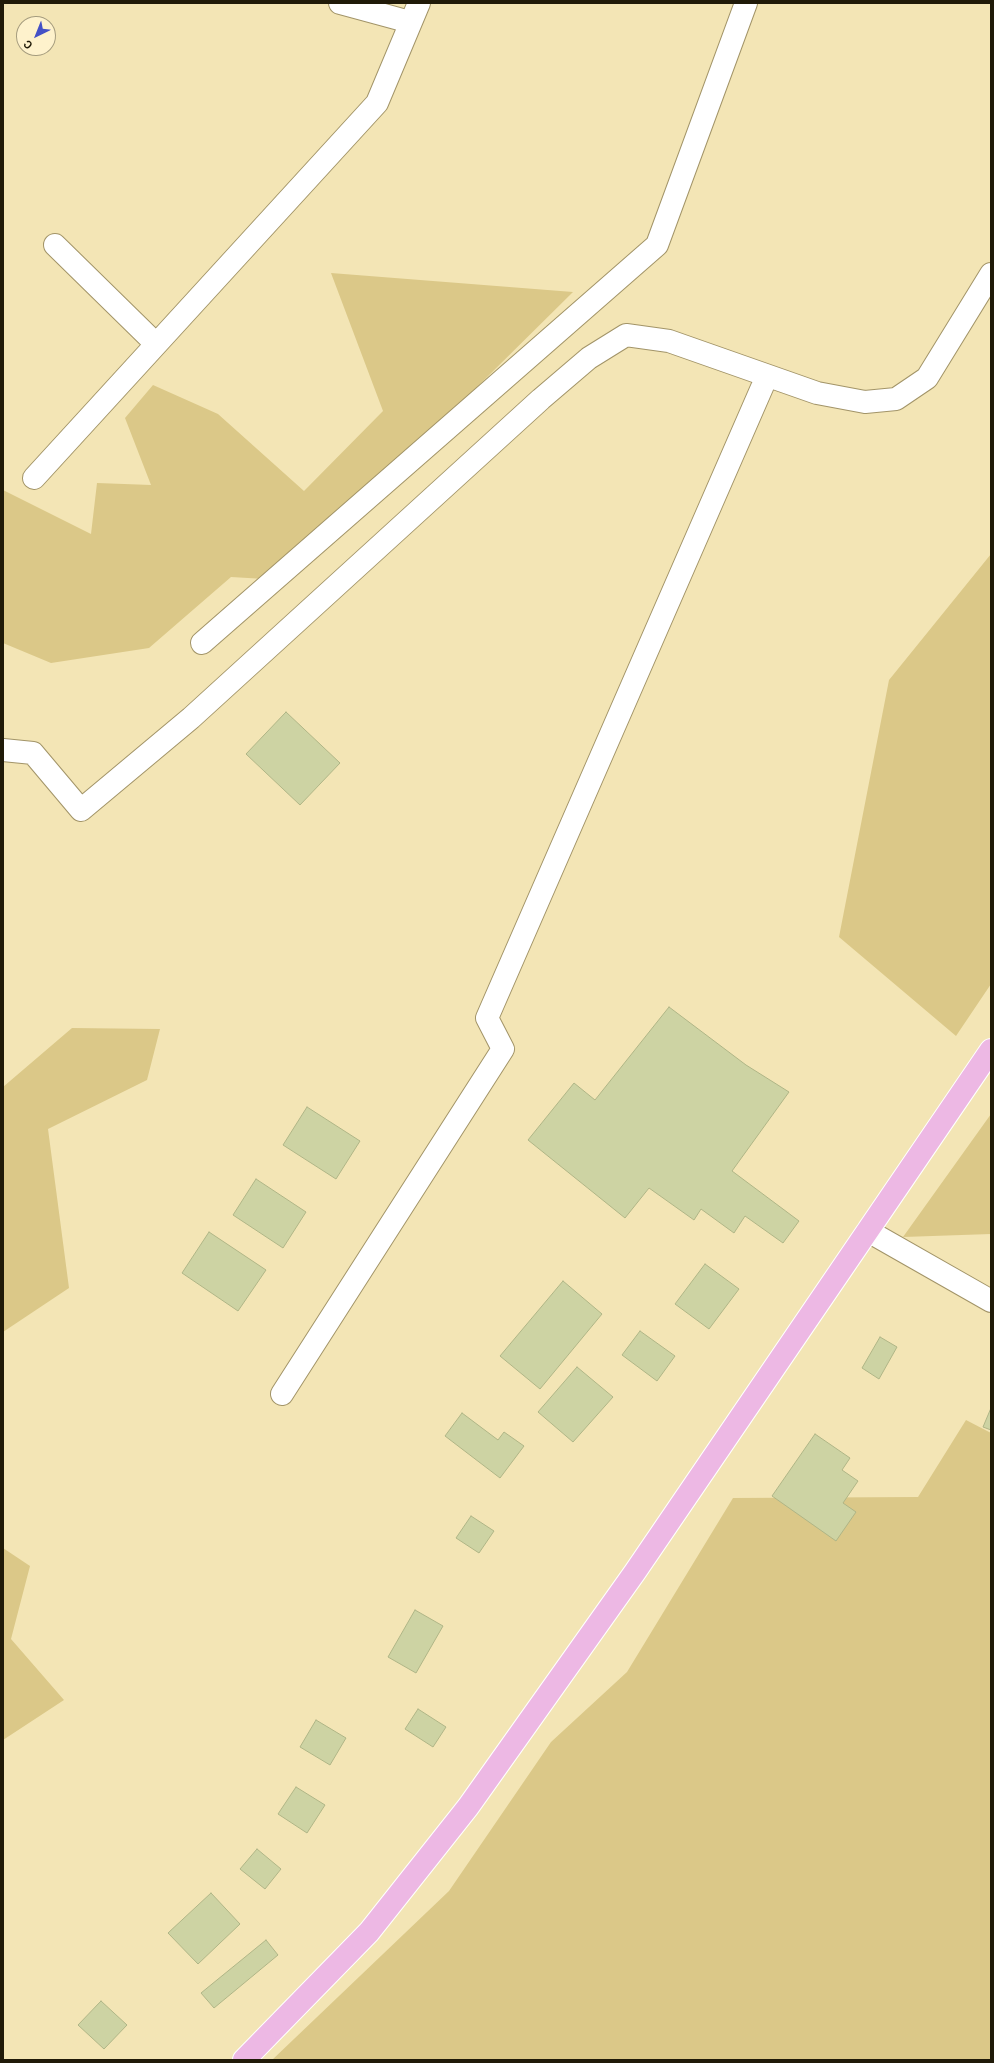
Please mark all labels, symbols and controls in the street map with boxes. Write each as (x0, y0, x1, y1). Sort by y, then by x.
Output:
north arrow (16, 16, 56, 56)
text: С (21, 37, 35, 52)

